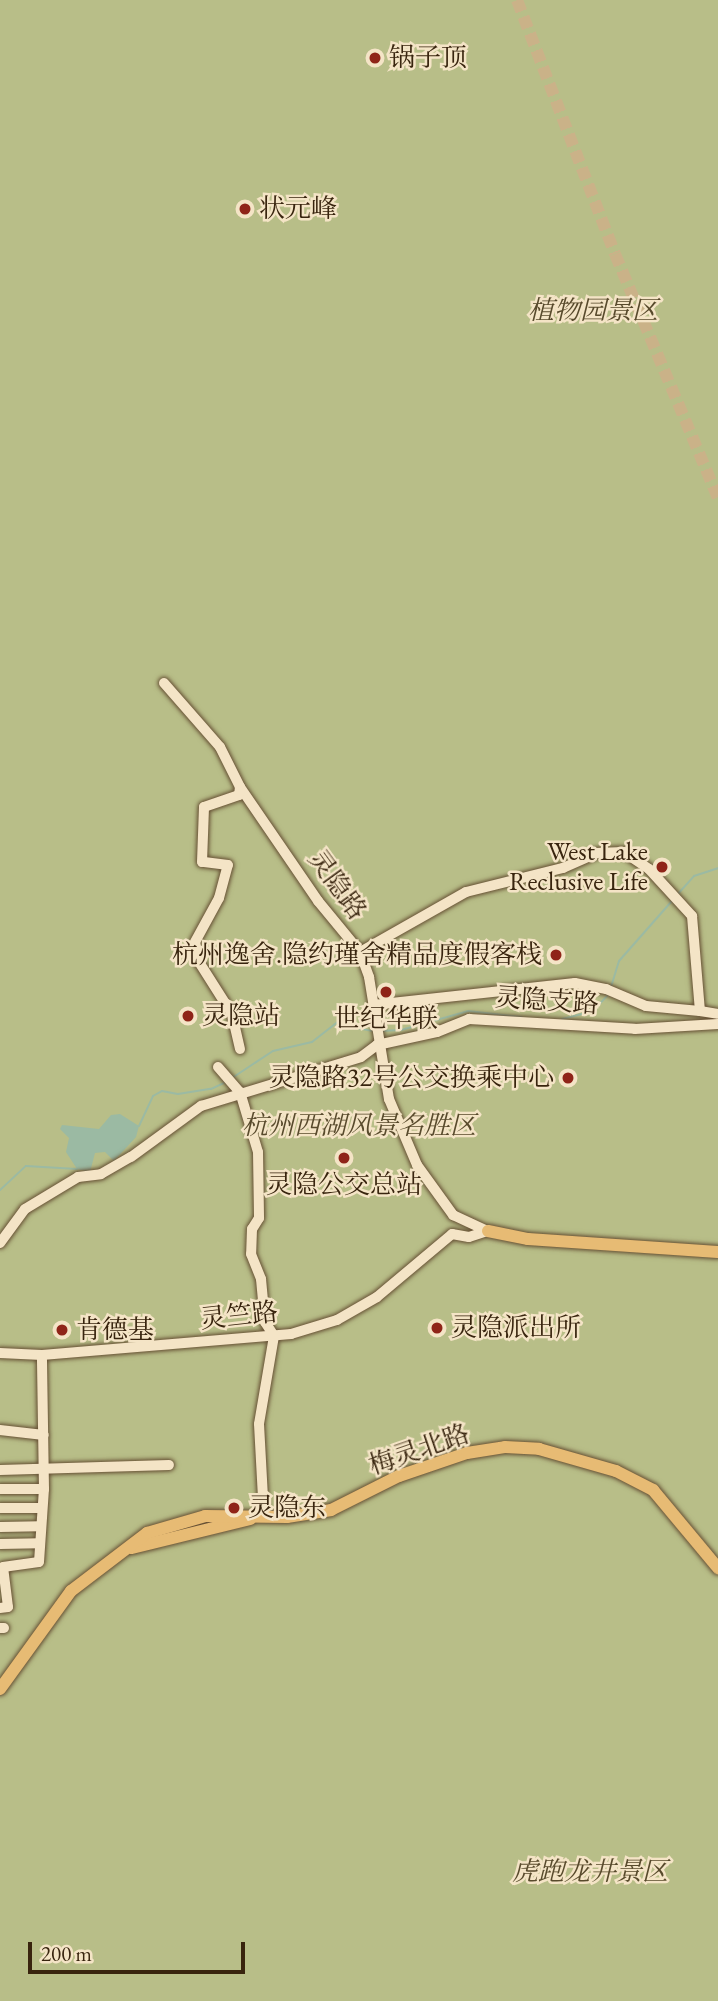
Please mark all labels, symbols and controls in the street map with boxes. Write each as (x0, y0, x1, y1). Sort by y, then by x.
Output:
place label: 锅子顶 (389, 42, 467, 74)
marker: 锅子顶 (367, 50, 383, 66)
place label: 状元峰 (259, 193, 337, 225)
marker: 状元峰 (237, 201, 253, 217)
park label: 植物园景区 (528, 295, 658, 327)
place label: West Lake Reclusive Life (509, 836, 648, 898)
street label: 灵隐路 (301, 844, 373, 926)
marker: West Lake Reclusive Life (654, 859, 670, 875)
place label: 杭州逸舍.隐约瑾舍精品度假客栈 (172, 939, 542, 971)
marker: 杭州逸舍.隐约瑾舍精品度假客栈 (548, 947, 564, 963)
street label: 灵隐支路 (494, 982, 600, 1020)
marker: 世纪华联 (378, 984, 394, 1000)
place label: 灵隐站 (202, 1000, 280, 1032)
place label: 世纪华联 (334, 1003, 438, 1035)
marker: 灵隐站 (180, 1008, 196, 1024)
place label: 灵隐路32号公交换乘中心 (269, 1062, 554, 1094)
marker: 灵隐路32号公交换乘中心 (560, 1070, 576, 1086)
park label: 杭州西湖风景名胜区 (242, 1110, 476, 1142)
marker: 灵隐公交总站 (336, 1150, 352, 1166)
place label: 灵隐公交总站 (266, 1169, 422, 1201)
street label: 灵竺路 (199, 1296, 279, 1336)
place label: 灵隐派出所 (451, 1312, 581, 1344)
place label: 肯德基 (76, 1314, 154, 1346)
marker: 灵隐派出所 (429, 1320, 445, 1336)
marker: 肯德基 (54, 1322, 70, 1338)
street label: 梅灵北路 (365, 1418, 473, 1482)
place label: 灵隐东 (248, 1492, 326, 1524)
marker: 灵隐东 (226, 1500, 242, 1516)
park label: 虎跑龙井景区 (512, 1856, 668, 1888)
scale bar (32, 1927, 248, 1971)
text: 200 m (41, 1940, 92, 1967)

